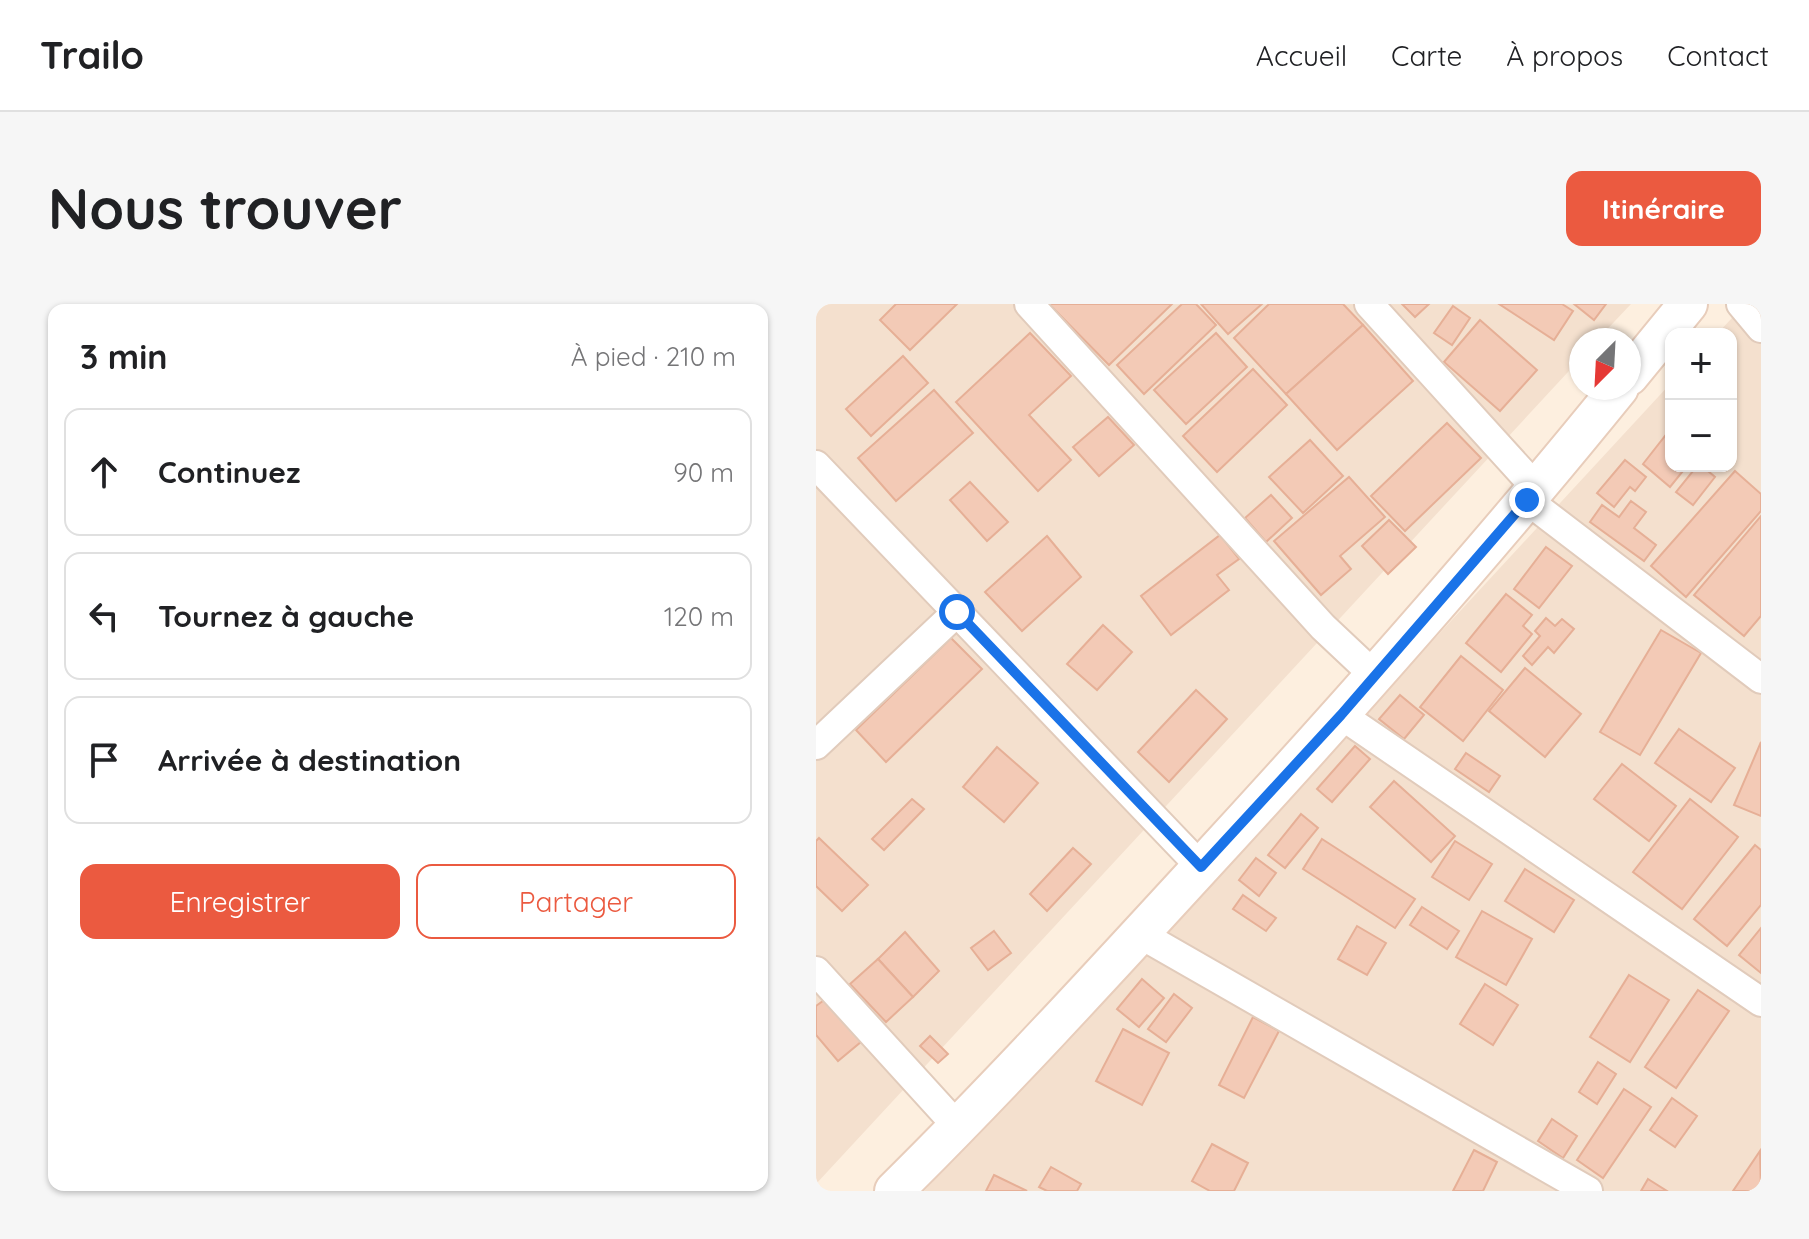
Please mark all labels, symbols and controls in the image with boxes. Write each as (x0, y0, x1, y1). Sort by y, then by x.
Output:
text: Trailo (40, 31, 144, 79)
text: Accueil (1256, 38, 1347, 73)
text: Carte (1391, 38, 1462, 73)
text: À propos (1506, 38, 1623, 73)
text: Contact (1667, 38, 1769, 73)
button: Itinéraire (1566, 171, 1761, 246)
text: Nous trouver (48, 173, 402, 243)
north arrow (1569, 328, 1641, 400)
map controls (1665, 328, 1737, 472)
button: + (1665, 328, 1737, 400)
text: 3 min (80, 335, 167, 378)
text: À pied · 210 m (571, 340, 736, 373)
button: − (1665, 400, 1737, 472)
icon: ahead (82, 450, 126, 494)
text: Continuez (158, 453, 300, 491)
text: 90 m (673, 456, 734, 489)
route end (1509, 482, 1545, 518)
icon: left (82, 594, 126, 638)
route start (939, 594, 975, 630)
text: Tournez à gauche (158, 597, 414, 635)
text: 120 m (664, 600, 734, 633)
icon: arrive (82, 738, 126, 782)
text: Arrivée à destination (158, 741, 461, 779)
button: Enregistrer (80, 864, 400, 939)
button: Partager (416, 864, 736, 939)

